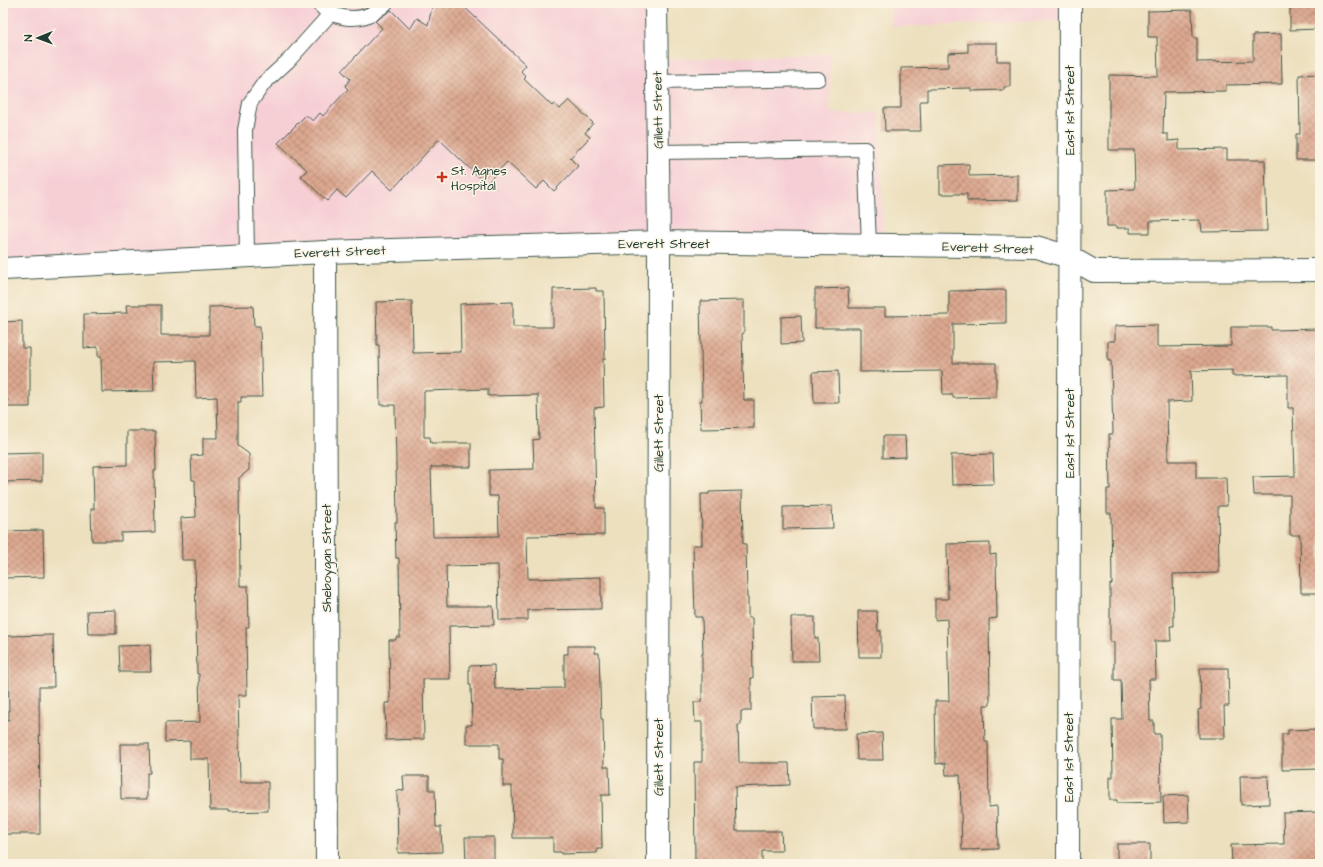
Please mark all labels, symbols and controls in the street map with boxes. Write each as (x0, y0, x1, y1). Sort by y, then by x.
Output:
north arrow (18, 18, 58, 58)
text: N (21, 34, 36, 42)
street label: East 1st Street (1061, 64, 1079, 155)
street label: Gillett Street (648, 70, 668, 149)
place label: St. Agnes Hospital (451, 162, 507, 195)
marker: St. Agnes Hospital (436, 171, 448, 183)
street label: Everett Street (618, 235, 710, 253)
street label: Everett Street (942, 237, 1035, 259)
street label: Everett Street (294, 241, 387, 263)
street label: East 1st Street (1061, 387, 1079, 478)
street label: Gillett Street (650, 393, 668, 472)
street label: Sheboygan Street (318, 503, 337, 612)
street label: East 1st Street (1060, 711, 1078, 802)
street label: Gillett Street (650, 717, 668, 796)

